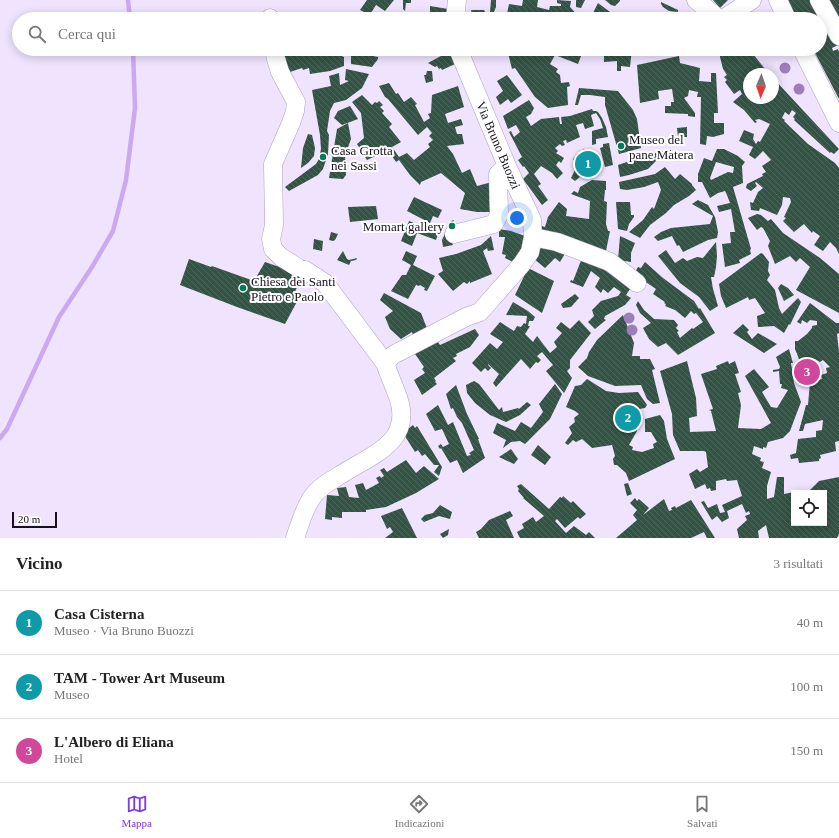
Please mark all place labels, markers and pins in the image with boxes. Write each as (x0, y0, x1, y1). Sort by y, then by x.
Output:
place label: Museo del pane Matera (629, 132, 694, 162)
marker: Museo del pane Matera (616, 141, 626, 151)
place label: Casa Grotta nei Sassi (331, 143, 393, 173)
pin: 1 (575, 149, 601, 179)
marker: Casa Grotta nei Sassi (318, 152, 328, 162)
place label: Momart gallery (363, 219, 444, 234)
marker: Momart gallery (447, 221, 457, 231)
place label: Chiesa dei Santi Pietro e Paolo (251, 274, 336, 304)
marker: Chiesa dei Santi Pietro e Paolo (238, 283, 248, 293)
pin: 3 (794, 357, 820, 387)
pin: 2 (615, 403, 641, 433)

